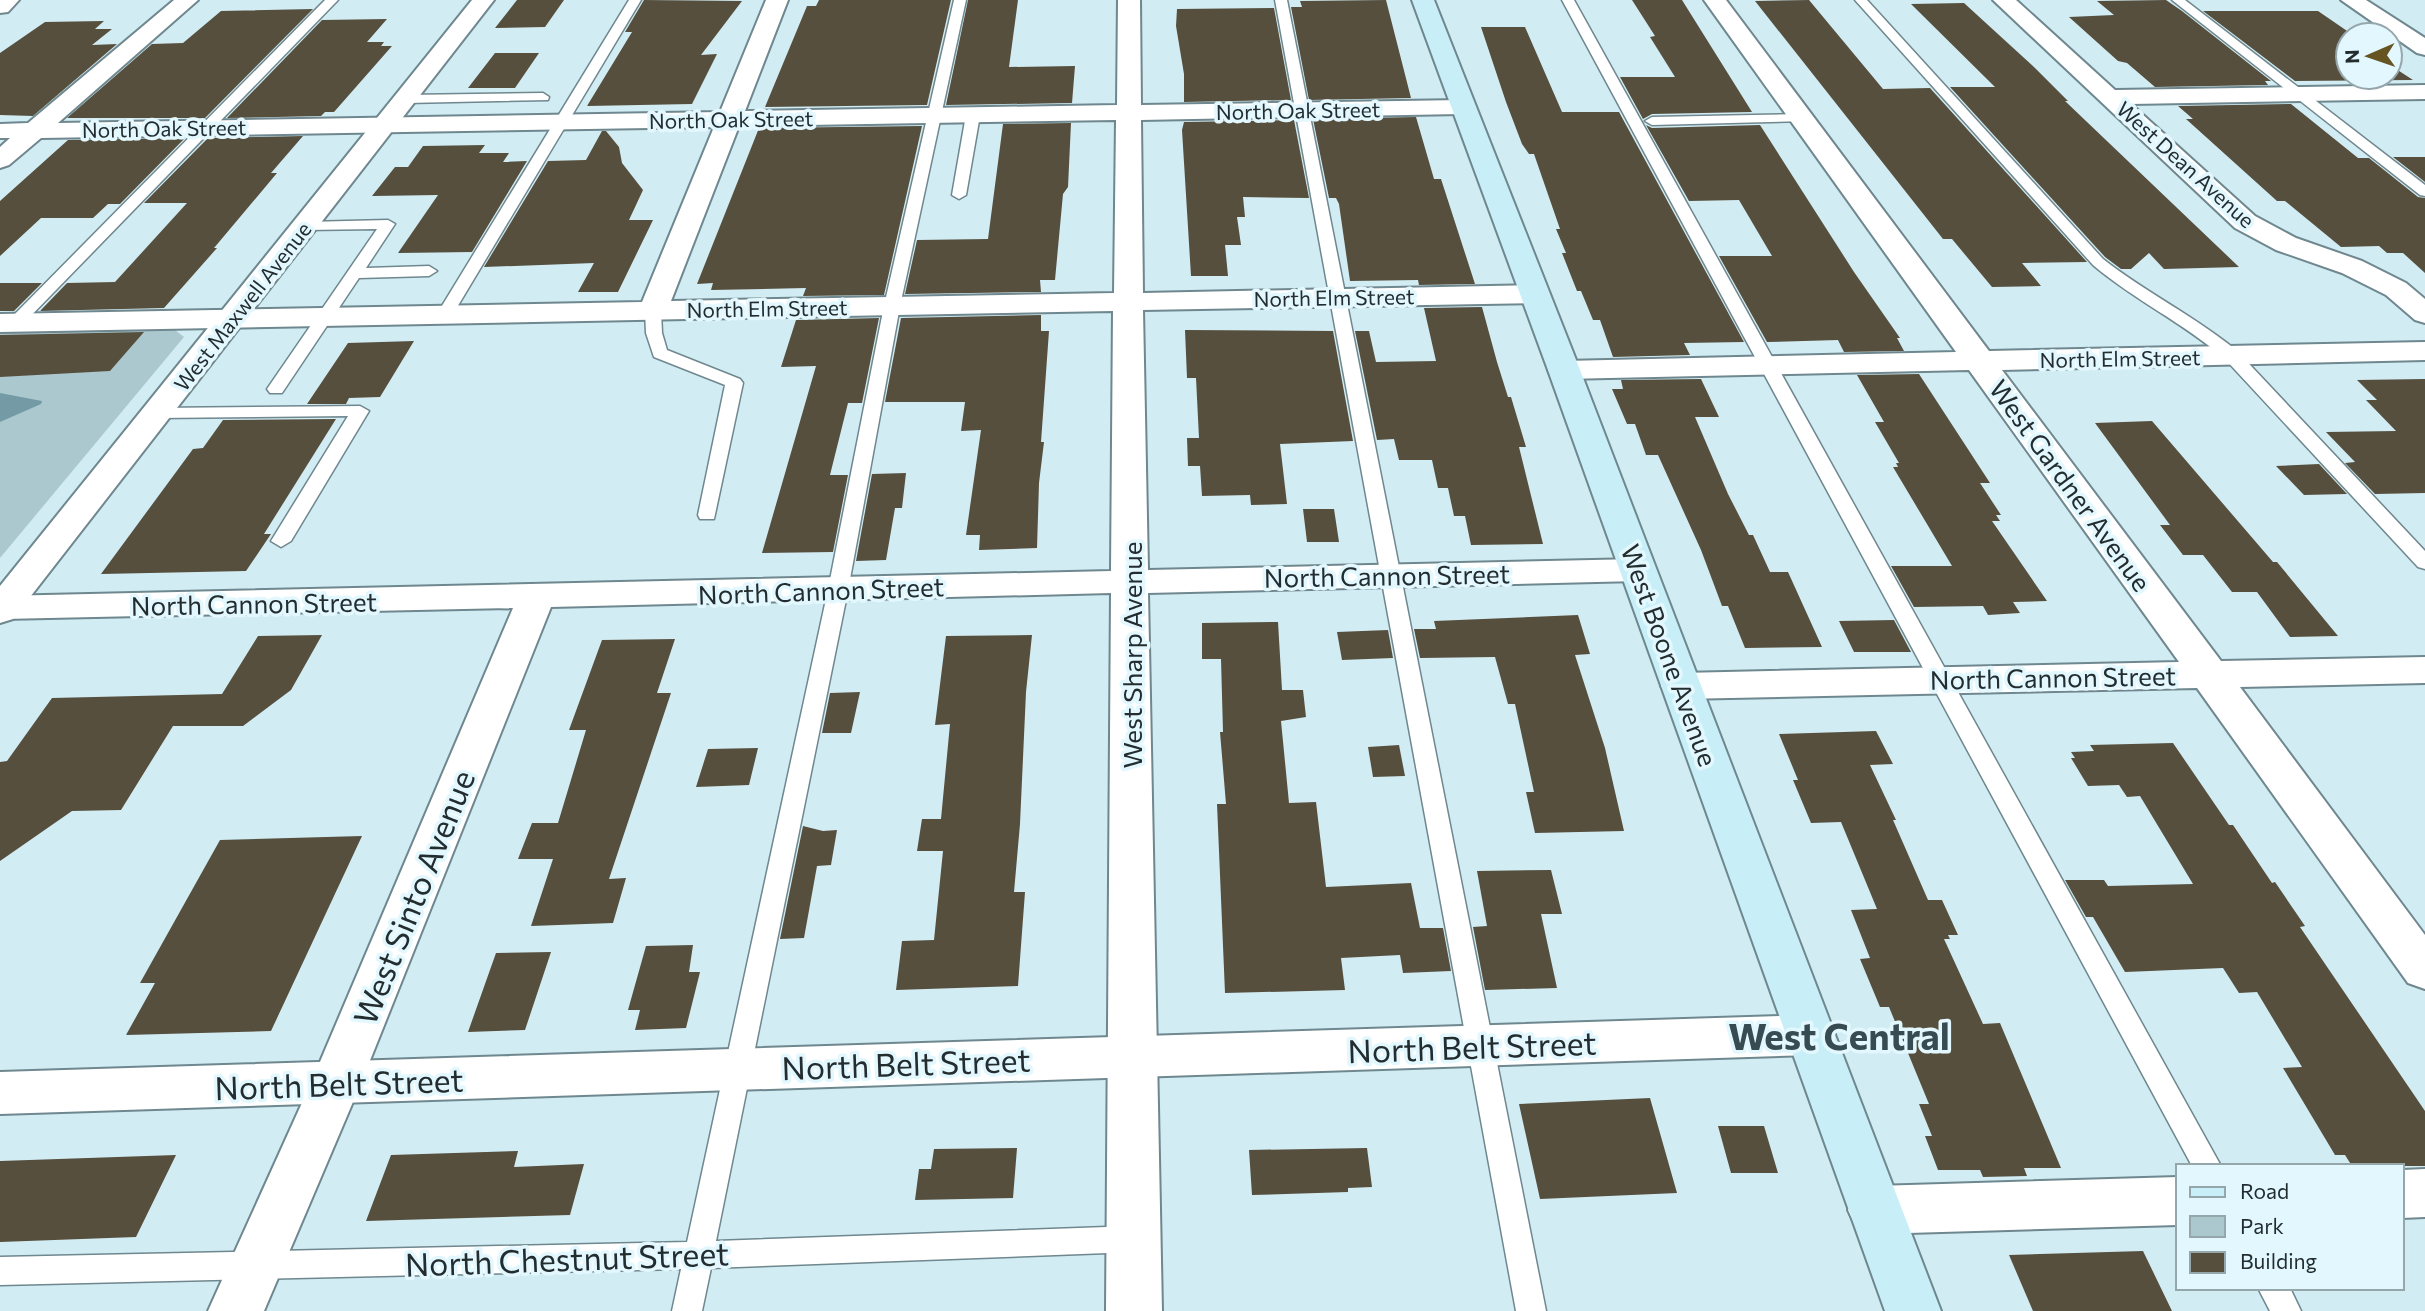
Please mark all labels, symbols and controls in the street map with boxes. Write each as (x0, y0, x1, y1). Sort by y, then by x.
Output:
north arrow (2334, 21, 2404, 91)
text: N (2340, 49, 2363, 64)
street label: North Oak Street (1216, 96, 1380, 124)
street label: West Dean Avenue (2112, 96, 2260, 232)
street label: North Oak Street (649, 105, 813, 133)
street label: North Oak Street (82, 114, 246, 142)
street label: West Maxwell Avenue (168, 217, 316, 395)
street label: North Elm Street (1253, 283, 1415, 311)
street label: North Elm Street (686, 294, 848, 322)
street label: North Elm Street (2039, 344, 2201, 372)
street label: West Gardner Avenue (1984, 373, 2158, 597)
street label: West Boone Avenue (1615, 540, 1725, 770)
street label: West Sharp Avenue (1116, 542, 1147, 768)
street label: North Cannon Street (1264, 557, 1510, 593)
street label: North Cannon Street (697, 570, 945, 610)
street label: North Cannon Street (131, 585, 377, 621)
street label: North Cannon Street (1930, 659, 2176, 695)
street label: West Sinto Avenue (344, 764, 482, 1030)
district label: West Central (1728, 1012, 1950, 1058)
street label: North Belt Street (1347, 1022, 1597, 1070)
street label: North Belt Street (781, 1039, 1031, 1087)
street label: North Belt Street (214, 1059, 464, 1107)
legend (2176, 1164, 2404, 1290)
text: Road (2240, 1178, 2289, 1203)
text: Park (2240, 1213, 2284, 1238)
street label: North Chestnut Street (404, 1232, 730, 1284)
text: Building (2240, 1248, 2317, 1273)

